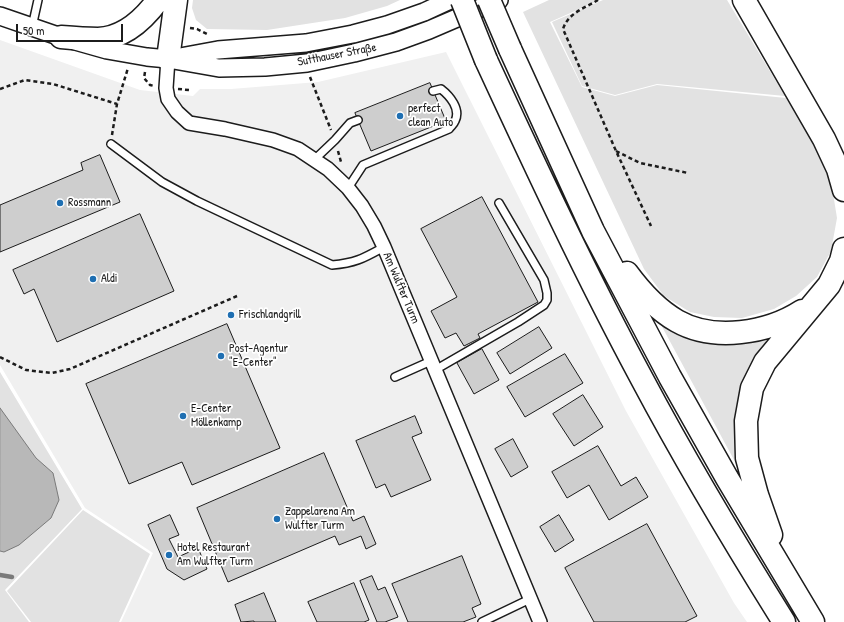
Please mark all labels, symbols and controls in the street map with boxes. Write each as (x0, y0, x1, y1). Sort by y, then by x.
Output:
scale bar (18, 16, 125, 42)
text: 50 m (23, 22, 44, 39)
street label: Sutthauser Straße (296, 40, 378, 70)
place label: perfect clean Auto (408, 102, 453, 130)
marker: perfect clean Auto (395, 111, 405, 121)
place label: Rossmann (68, 196, 111, 210)
marker: Rossmann (55, 198, 65, 208)
street label: Am Wulfter Turm (380, 250, 422, 326)
place label: Aldi (101, 272, 117, 286)
marker: Aldi (88, 274, 98, 284)
place label: Frischlandgrill (239, 308, 301, 322)
marker: Frischlandgrill (226, 310, 236, 320)
place label: Post-Agentur "E-Center" (229, 342, 288, 370)
marker: Post-Agentur "E-Center" (216, 351, 226, 361)
place label: E-Center Möllenkamp (191, 402, 241, 430)
marker: E-Center Möllenkamp (178, 411, 188, 421)
place label: Zappelarena Am Wulfter Turm (285, 505, 355, 533)
marker: Zappelarena Am Wulfter Turm (272, 514, 282, 524)
place label: Hotel Restaurant Am Wulfter Turm (177, 541, 253, 569)
marker: Hotel Restaurant Am Wulfter Turm (164, 550, 174, 560)

